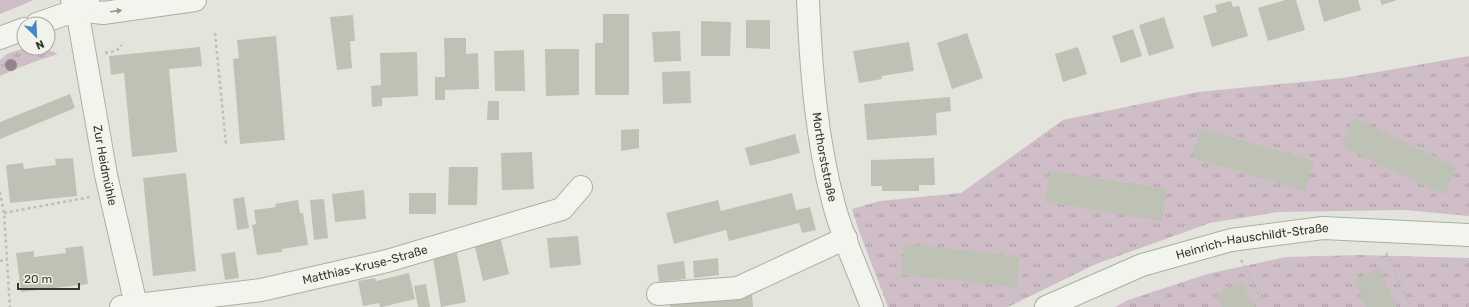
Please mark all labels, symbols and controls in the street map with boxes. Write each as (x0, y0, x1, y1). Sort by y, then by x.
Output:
one-way arrow (110, 8, 122, 14)
north arrow (16, 16, 56, 56)
text: N (34, 37, 46, 52)
street label: Morthorststraße (809, 111, 840, 204)
street label: Zur Heidmühle (90, 124, 120, 207)
street label: Heinrich-Hauschildt-Straße (1174, 221, 1329, 262)
street label: Matthias-Kruse-Straße (301, 242, 430, 287)
scale bar (18, 265, 79, 291)
text: 20 m (24, 272, 52, 286)

